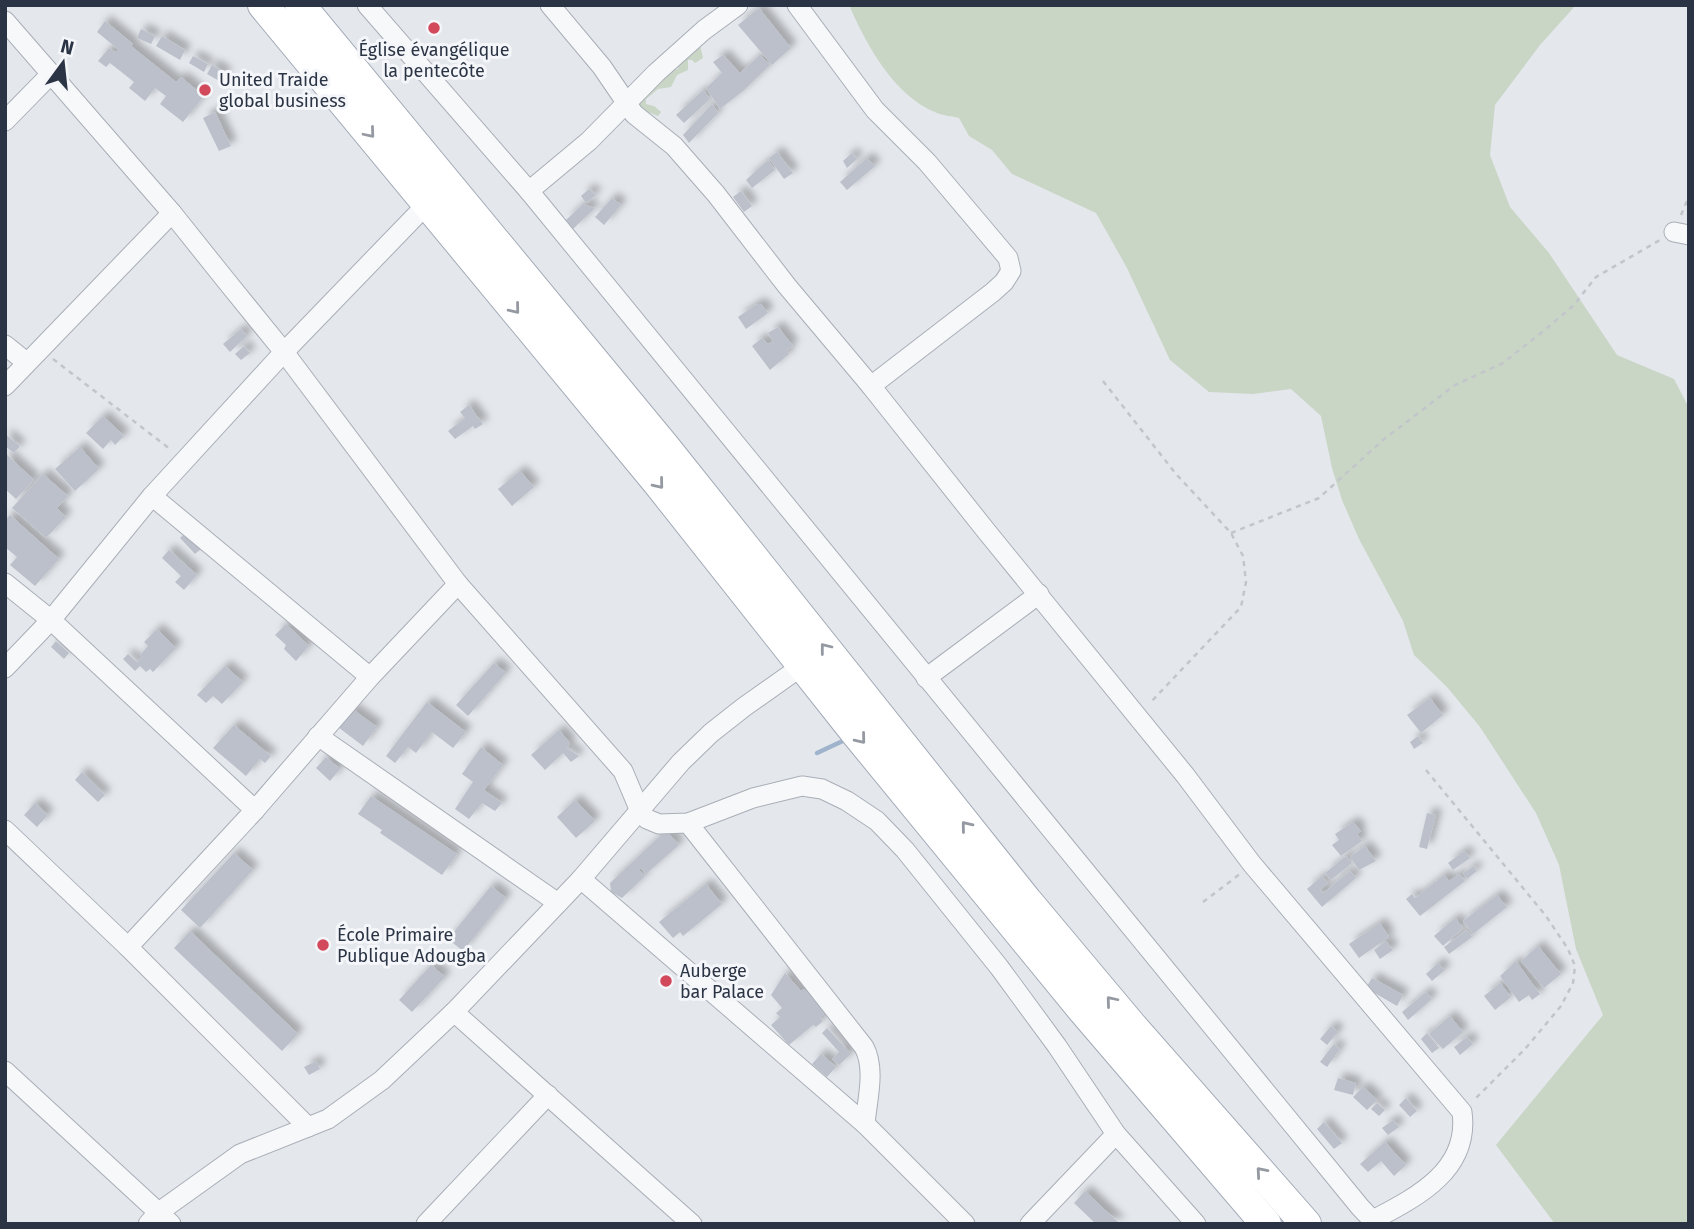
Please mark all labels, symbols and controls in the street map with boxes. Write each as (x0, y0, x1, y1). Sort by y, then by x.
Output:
marker: Église évangélique la pentecôte (426, 20, 442, 36)
north arrow (28, 28, 98, 98)
text: N (58, 34, 76, 60)
place label: Église évangélique la pentecôte (359, 38, 509, 82)
place label: United Traide global business (219, 69, 346, 112)
marker: United Traide global business (197, 82, 213, 98)
one-way arrow (362, 125, 374, 138)
one-way arrow (506, 301, 519, 313)
one-way arrow (651, 476, 663, 489)
one-way arrow (820, 643, 833, 655)
one-way arrow (853, 731, 865, 744)
one-way arrow (962, 821, 975, 833)
place label: École Primaire Publique Adougba (337, 923, 486, 967)
marker: École Primaire Publique Adougba (315, 937, 331, 953)
place label: Auberge bar Palace (680, 960, 764, 1003)
marker: Auberge bar Palace (658, 973, 674, 989)
one-way arrow (1107, 996, 1119, 1009)
one-way arrow (1257, 1168, 1269, 1181)

